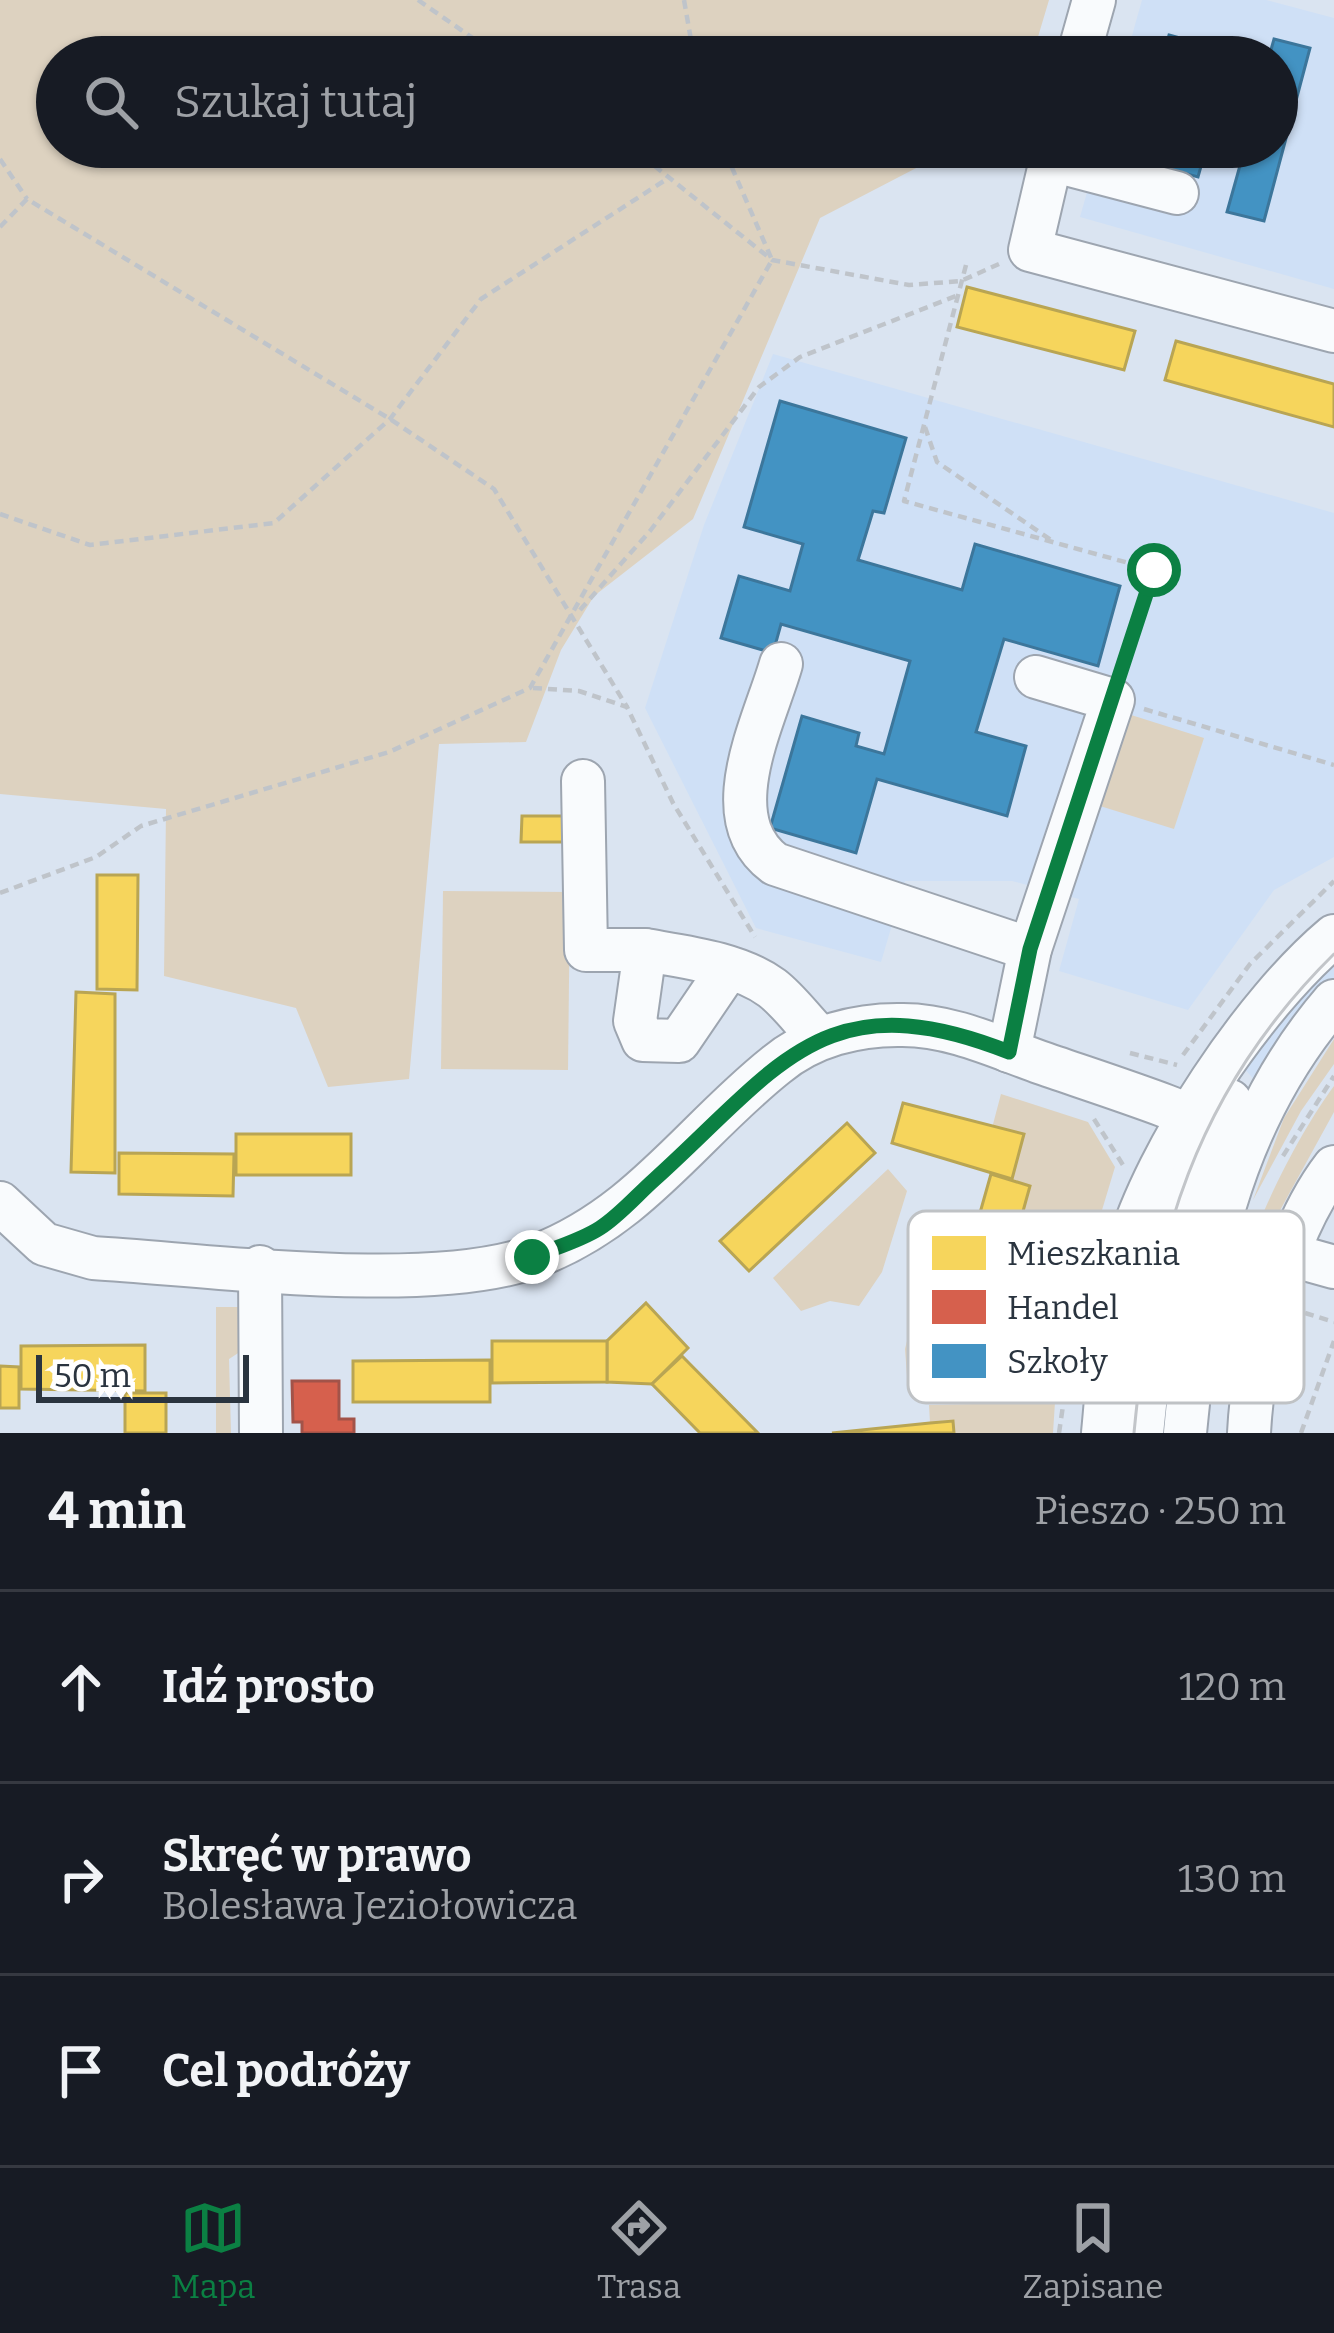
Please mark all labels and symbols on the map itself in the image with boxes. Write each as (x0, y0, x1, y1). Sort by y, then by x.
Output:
route start (1127, 543, 1181, 597)
legend (908, 1211, 1304, 1403)
route end (505, 1230, 559, 1284)
text: Mieszkania (1007, 1234, 1180, 1274)
text: Handel (1007, 1288, 1119, 1328)
text: Szkoły (1007, 1342, 1108, 1382)
scale bar (36, 1349, 249, 1402)

